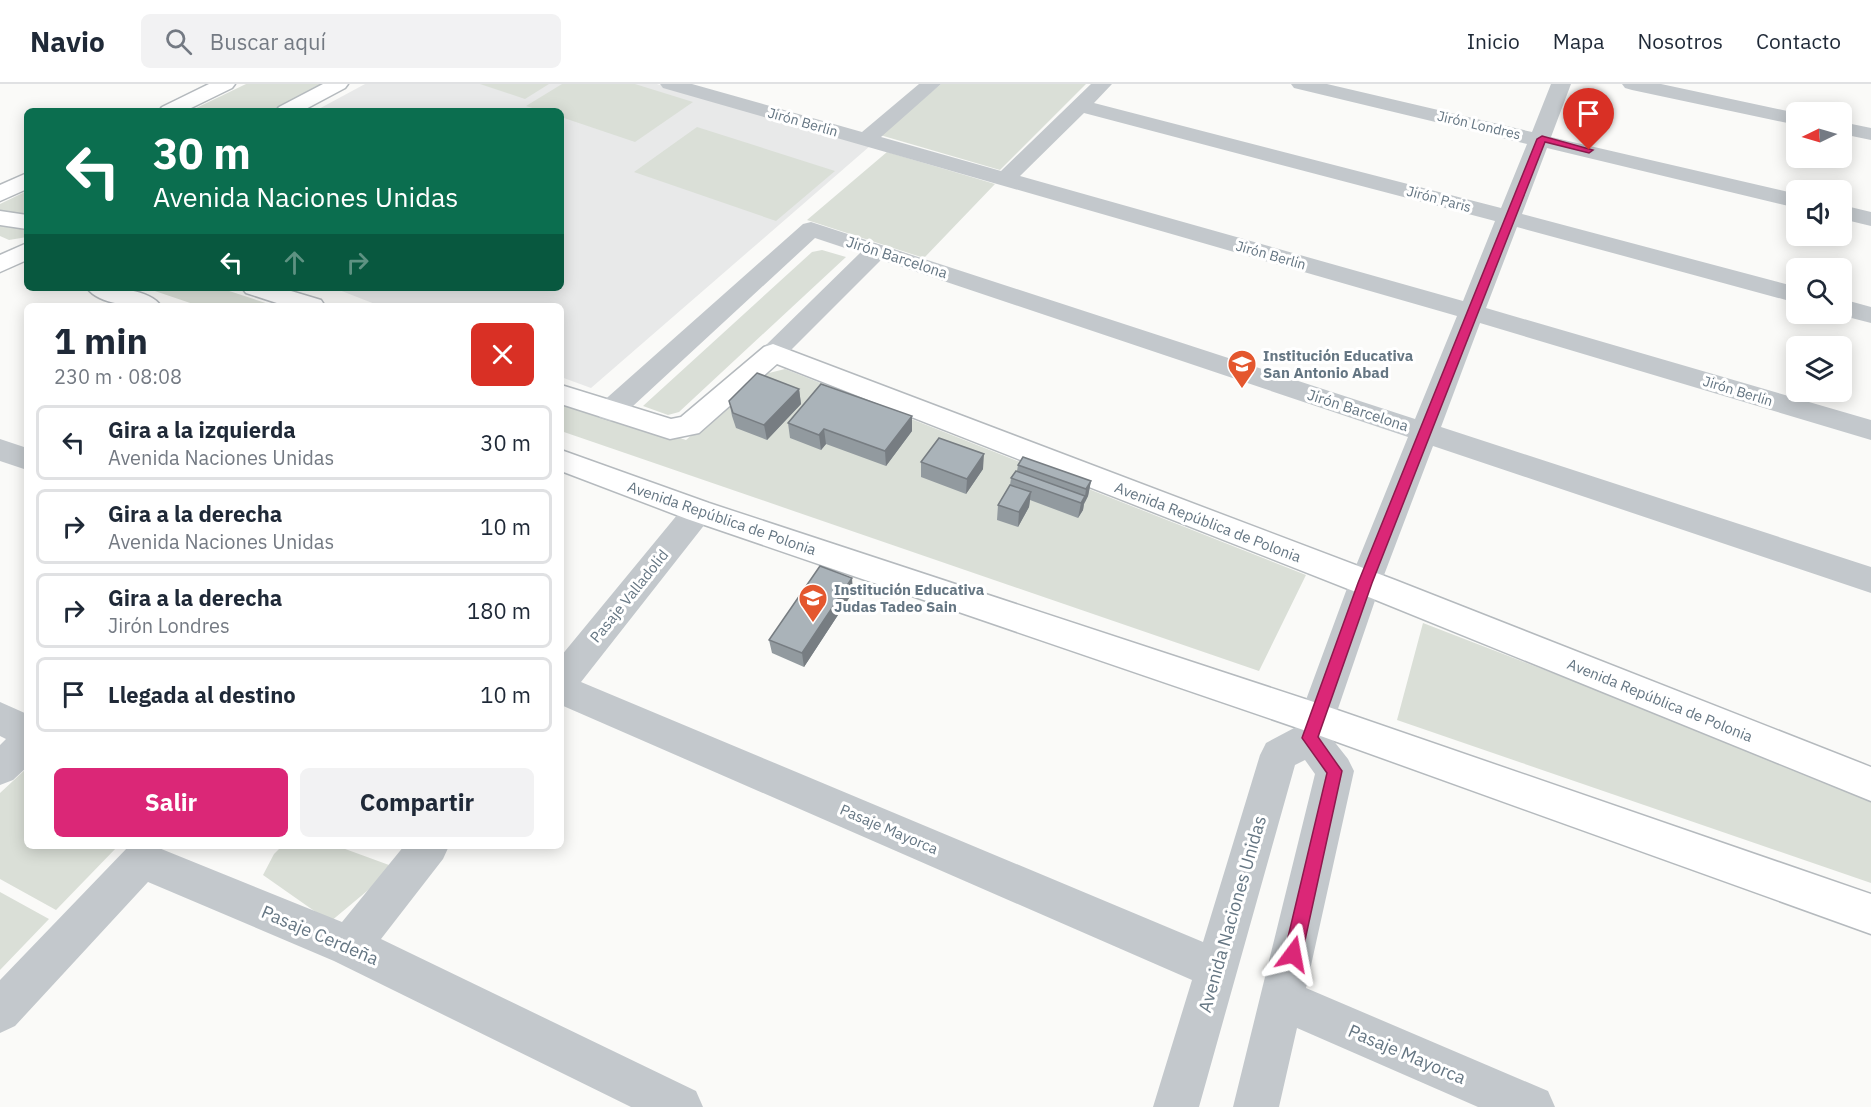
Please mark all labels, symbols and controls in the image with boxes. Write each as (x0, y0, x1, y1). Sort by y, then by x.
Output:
search box (141, 14, 561, 68)
text: Navio (30, 23, 105, 60)
icon: search (162, 25, 195, 58)
text: Buscar aquí (210, 27, 326, 56)
text: Inicio (1467, 27, 1520, 55)
text: Mapa (1553, 27, 1605, 55)
text: Nosotros (1638, 27, 1723, 55)
text: Contacto (1756, 27, 1841, 55)
pin (1563, 88, 1614, 150)
icon: arrive (1572, 97, 1605, 130)
north arrow (1786, 102, 1852, 168)
map controls (1786, 102, 1852, 402)
street label: Jirón Berlin (766, 103, 840, 141)
street label: Jirón Londres (1435, 107, 1523, 143)
text: 30 m (153, 126, 251, 181)
icon: left (54, 132, 132, 210)
text: Avenida Naciones Unidas (153, 179, 458, 214)
button: sound (1786, 180, 1852, 246)
street label: Jirón Paris (1405, 182, 1473, 216)
street label: Jirón Barcelona (844, 232, 950, 282)
street label: Jirón Berlin (1234, 236, 1308, 274)
icon: left (215, 246, 248, 279)
icon: ahead (278, 246, 311, 279)
icon: right (341, 246, 374, 279)
button: search (1786, 258, 1852, 324)
text: 1 min (54, 317, 148, 364)
button: close (471, 323, 534, 386)
button: layers (1786, 336, 1852, 402)
place label: Institución Educativa San Antonio Abad (1263, 346, 1414, 382)
school or university icon: Institución Educativa San Antonio Abad (1226, 348, 1258, 390)
text: 230 m · 08:08 (54, 363, 182, 390)
street label: Jirón Berlin (1701, 372, 1775, 410)
street label: Jirón Barcelona (1305, 385, 1411, 435)
text: Gira a la izquierda (108, 415, 296, 444)
icon: left (57, 426, 90, 459)
text: 30 m (480, 428, 531, 457)
text: Avenida Naciones Unidas (108, 444, 334, 471)
street label: Avenida República de Polonia (625, 477, 819, 559)
street label: Avenida República de Polonia (1112, 478, 1304, 566)
text: Gira a la derecha (108, 499, 282, 528)
icon: right (57, 510, 90, 543)
text: 10 m (480, 512, 531, 541)
text: Avenida Naciones Unidas (108, 528, 334, 555)
street label: Pasaje Valladolid (586, 546, 672, 646)
place label: Institución Educativa Judas Tadeo Sain (834, 580, 985, 616)
school or university icon: Institución Educativa Judas Tadeo Sain (797, 582, 829, 624)
text: Gira a la derecha (108, 583, 282, 612)
icon: right (57, 594, 90, 627)
text: 180 m (467, 596, 531, 625)
text: Jirón Londres (108, 612, 230, 639)
street label: Avenida República de Polonia (1565, 654, 1755, 746)
icon: arrive (57, 678, 90, 711)
text: Llegada al destino (108, 680, 296, 709)
text: 10 m (480, 680, 531, 709)
button: Salir (54, 768, 288, 837)
button: Compartir (300, 768, 534, 837)
street label: Pasaje Mayorca (837, 800, 941, 858)
street label: Avenida Naciones Unidas (1193, 813, 1271, 1015)
street label: Pasaje Cerdeña (258, 900, 382, 970)
position arrow (1261, 922, 1325, 986)
street label: Pasaje Mayorca (1345, 1019, 1470, 1089)

